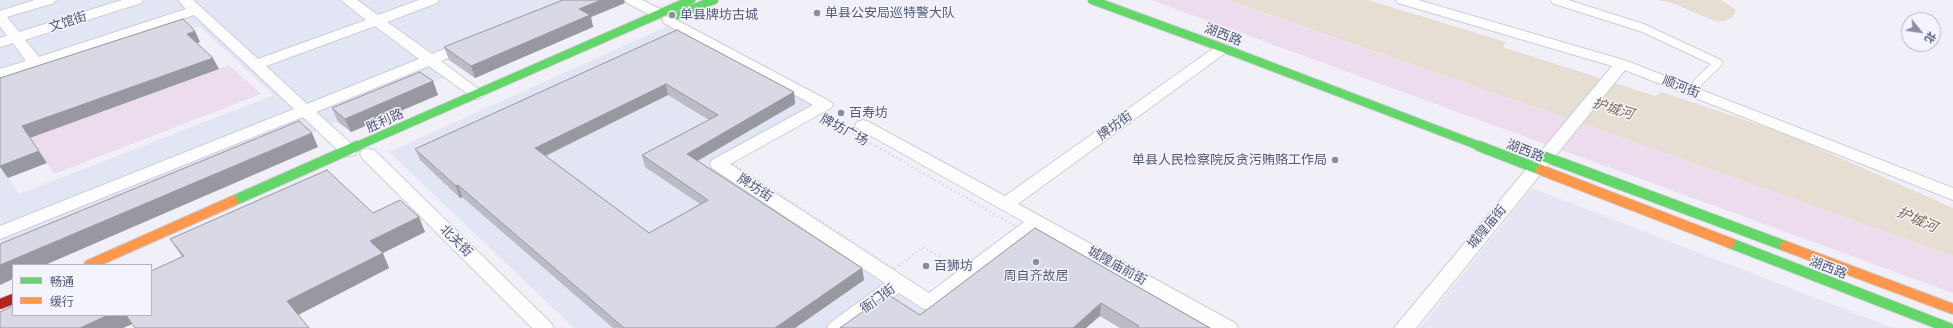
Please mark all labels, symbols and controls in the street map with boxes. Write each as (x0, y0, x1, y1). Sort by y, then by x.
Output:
place label: 单县公安局巡特警大队 (825, 5, 955, 21)
place label: 单县牌坊古城 (680, 7, 758, 23)
marker: 单县公安局巡特警大队 (812, 8, 822, 18)
street label: 文馆街 (47, 9, 89, 35)
marker: 单县牌坊古城 (667, 10, 677, 20)
north arrow (1901, 12, 1941, 52)
street label: 湖西路 (1202, 21, 1244, 49)
text: 北 (1922, 29, 1939, 46)
street label: 顺河街 (1660, 73, 1702, 101)
water label: 护城河 (1590, 95, 1636, 123)
place label: 百寿坊 (849, 105, 888, 121)
street label: 胜利路 (364, 106, 406, 136)
marker: 百寿坊 (836, 108, 846, 118)
street label: 牌坊街 (1095, 108, 1135, 144)
street label: 牌坊广场 (817, 111, 871, 149)
street label: 湖西路 (1504, 137, 1546, 165)
place label: 单县人民检察院反贪污贿赂工作局 (1132, 152, 1327, 168)
marker: 单县人民检察院反贪污贿赂工作局 (1330, 155, 1340, 165)
street label: 牌坊街 (734, 171, 776, 205)
street label: 城隍庙街 (1464, 202, 1510, 252)
water label: 护城河 (1894, 204, 1940, 236)
street label: 北关街 (437, 222, 475, 260)
street label: 城隍庙前街 (1085, 243, 1149, 289)
street label: 湖西路 (1807, 254, 1849, 282)
marker: 周自齐故居 (1031, 257, 1041, 267)
place label: 百狮坊 (934, 258, 973, 274)
marker: 百狮坊 (921, 261, 931, 271)
legend (12, 264, 152, 316)
place label: 周自齐故居 (1004, 268, 1068, 284)
text: 畅通 (50, 274, 74, 289)
street label: 衙门街 (858, 281, 898, 317)
text: 缓行 (50, 294, 74, 309)

